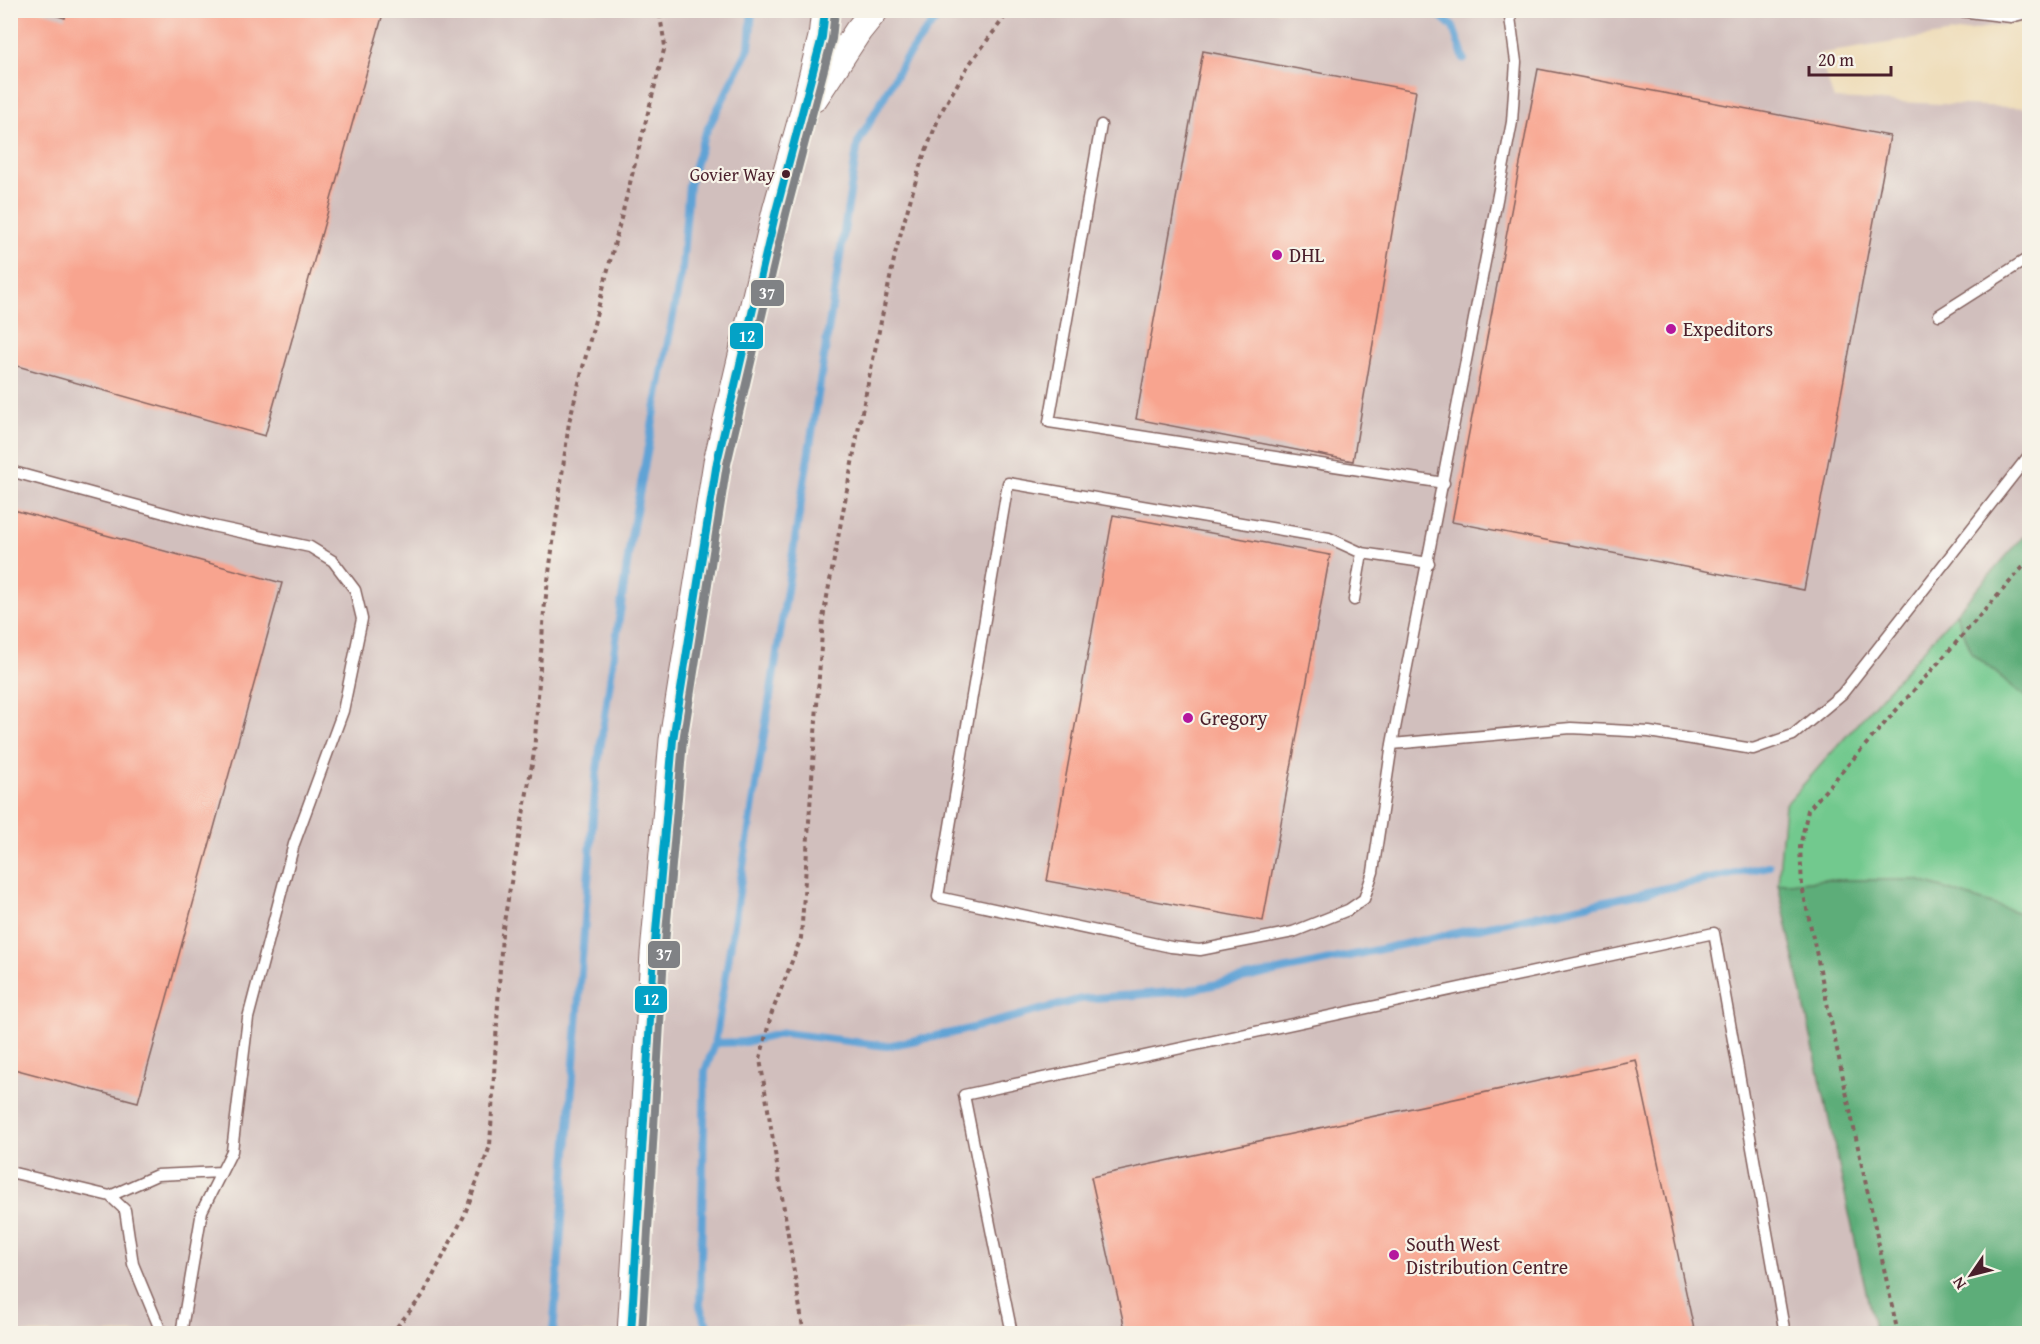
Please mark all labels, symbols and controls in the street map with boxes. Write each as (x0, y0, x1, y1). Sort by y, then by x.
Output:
scale bar (1809, 39, 1892, 77)
text: 20 m (1818, 46, 1854, 73)
place label: Govier Way (690, 161, 775, 188)
marker: Govier Way (780, 168, 792, 180)
place label: DHL (1289, 240, 1324, 269)
marker: DHL (1270, 248, 1284, 262)
line badge: 37 (750, 279, 785, 307)
text: 37 (759, 281, 775, 305)
place label: Expeditors (1683, 314, 1773, 343)
line badge: 12 (729, 322, 764, 350)
marker: Expeditors (1664, 322, 1678, 336)
text: 12 (739, 324, 755, 348)
place label: Gregory (1200, 703, 1268, 732)
marker: Gregory (1181, 711, 1195, 725)
line badge: 37 (647, 940, 681, 969)
text: 37 (656, 942, 672, 966)
line badge: 12 (634, 985, 668, 1014)
text: 12 (643, 987, 659, 1011)
place label: South West Distribution Centre (1406, 1229, 1568, 1281)
north arrow (1941, 1245, 2001, 1305)
marker: South West Distribution Centre (1387, 1248, 1401, 1262)
text: N (1946, 1272, 1972, 1295)

